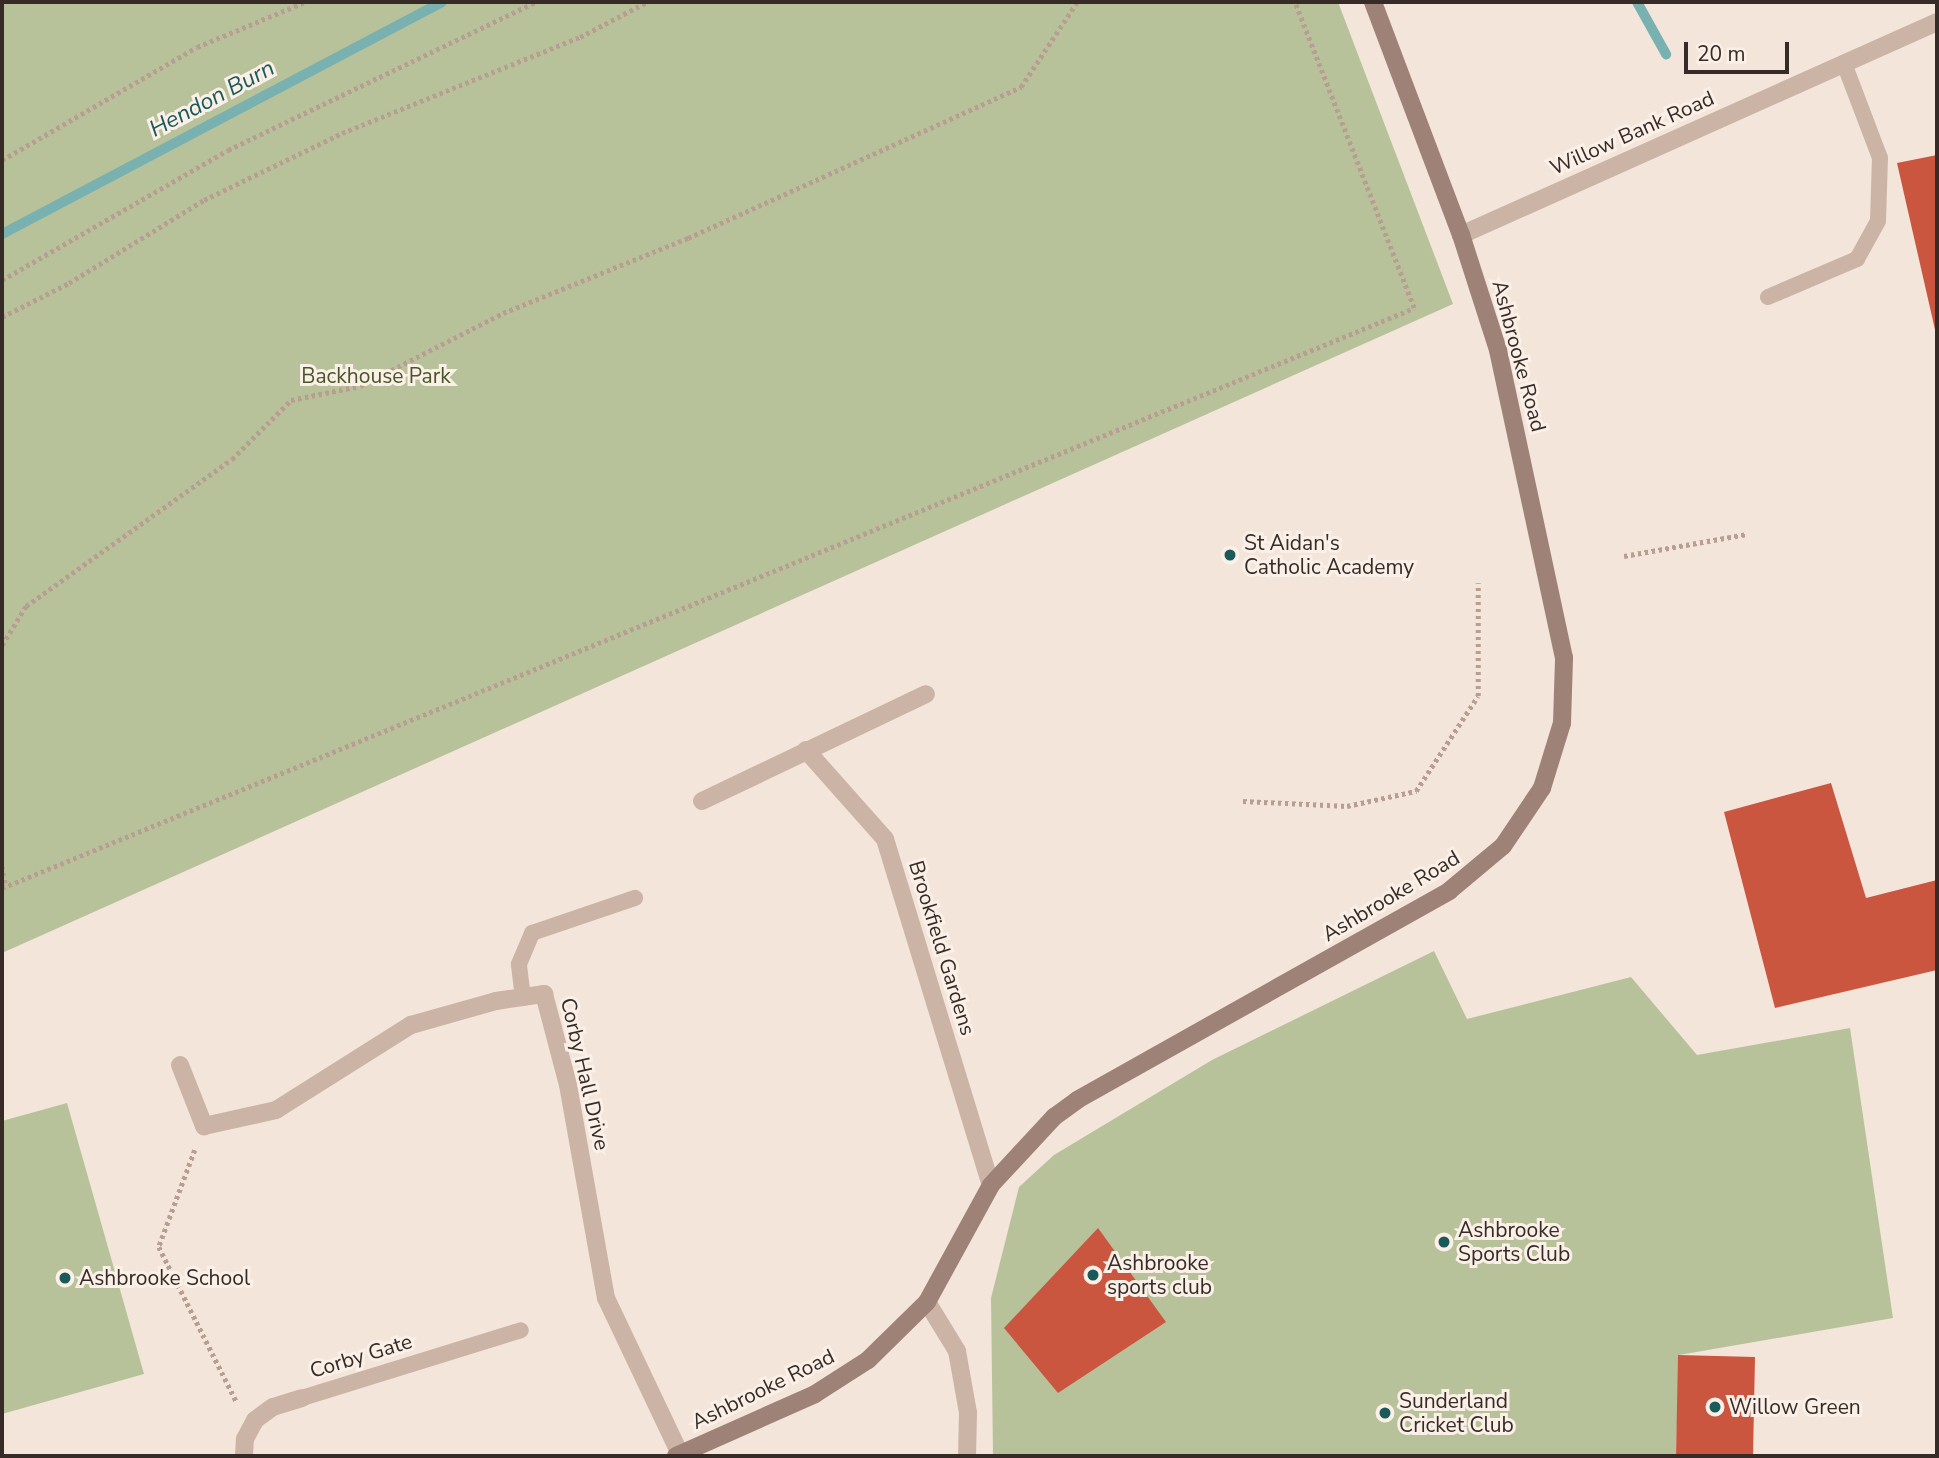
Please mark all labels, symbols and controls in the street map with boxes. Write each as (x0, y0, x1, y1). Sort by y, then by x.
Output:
scale bar (1687, 28, 1792, 72)
text: 20 m (1697, 40, 1746, 68)
water label: Hendon Burn (145, 54, 279, 144)
street label: Willow Bank Road (1546, 86, 1718, 180)
street label: Ashbrooke Road (1487, 277, 1551, 435)
park label: Backhouse Park (301, 363, 451, 389)
place label: St Aidan's Catholic Academy (1244, 530, 1414, 580)
marker: St Aidan's Catholic Academy (1222, 547, 1238, 563)
street label: Ashbrooke Road (1318, 845, 1464, 947)
street label: Brookfield Gardens (903, 858, 981, 1038)
street label: Corby Hall Drive (555, 995, 615, 1153)
place label: Ashbrooke Sports Club (1458, 1217, 1570, 1267)
marker: Ashbrooke Sports Club (1436, 1234, 1452, 1250)
place label: Ashbrooke sports club (1107, 1250, 1212, 1300)
place label: Ashbrooke School (79, 1265, 250, 1291)
marker: Ashbrooke sports club (1085, 1267, 1101, 1283)
marker: Ashbrooke School (57, 1270, 73, 1286)
street label: Corby Gate (307, 1329, 415, 1383)
street label: Ashbrooke Road (687, 1344, 839, 1434)
place label: Sunderland Cricket Club (1399, 1388, 1514, 1438)
place label: Willow Green (1729, 1394, 1861, 1420)
marker: Willow Green (1707, 1399, 1723, 1415)
marker: Sunderland Cricket Club (1377, 1405, 1393, 1421)

